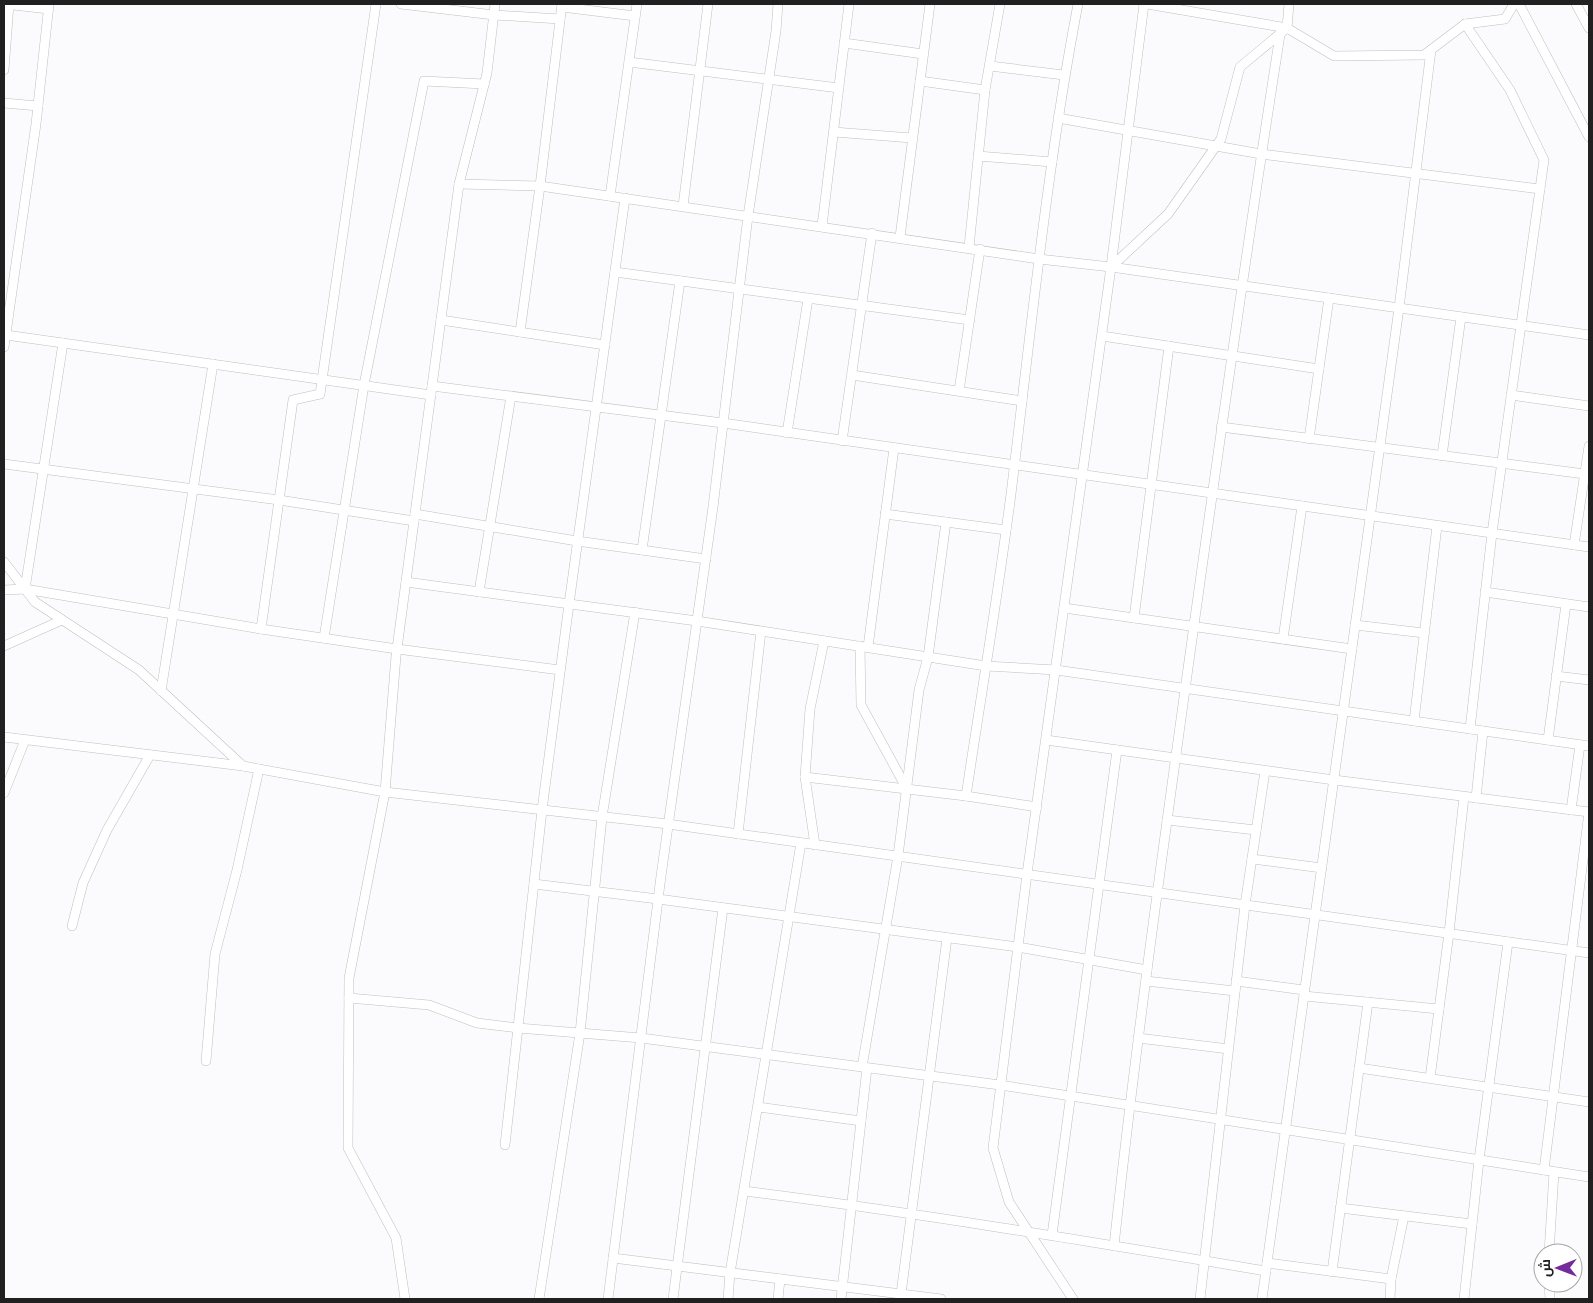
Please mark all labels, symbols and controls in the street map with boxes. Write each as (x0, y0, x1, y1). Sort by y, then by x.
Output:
north arrow (1533, 1243, 1583, 1293)
text: ش (1536, 1259, 1554, 1277)

